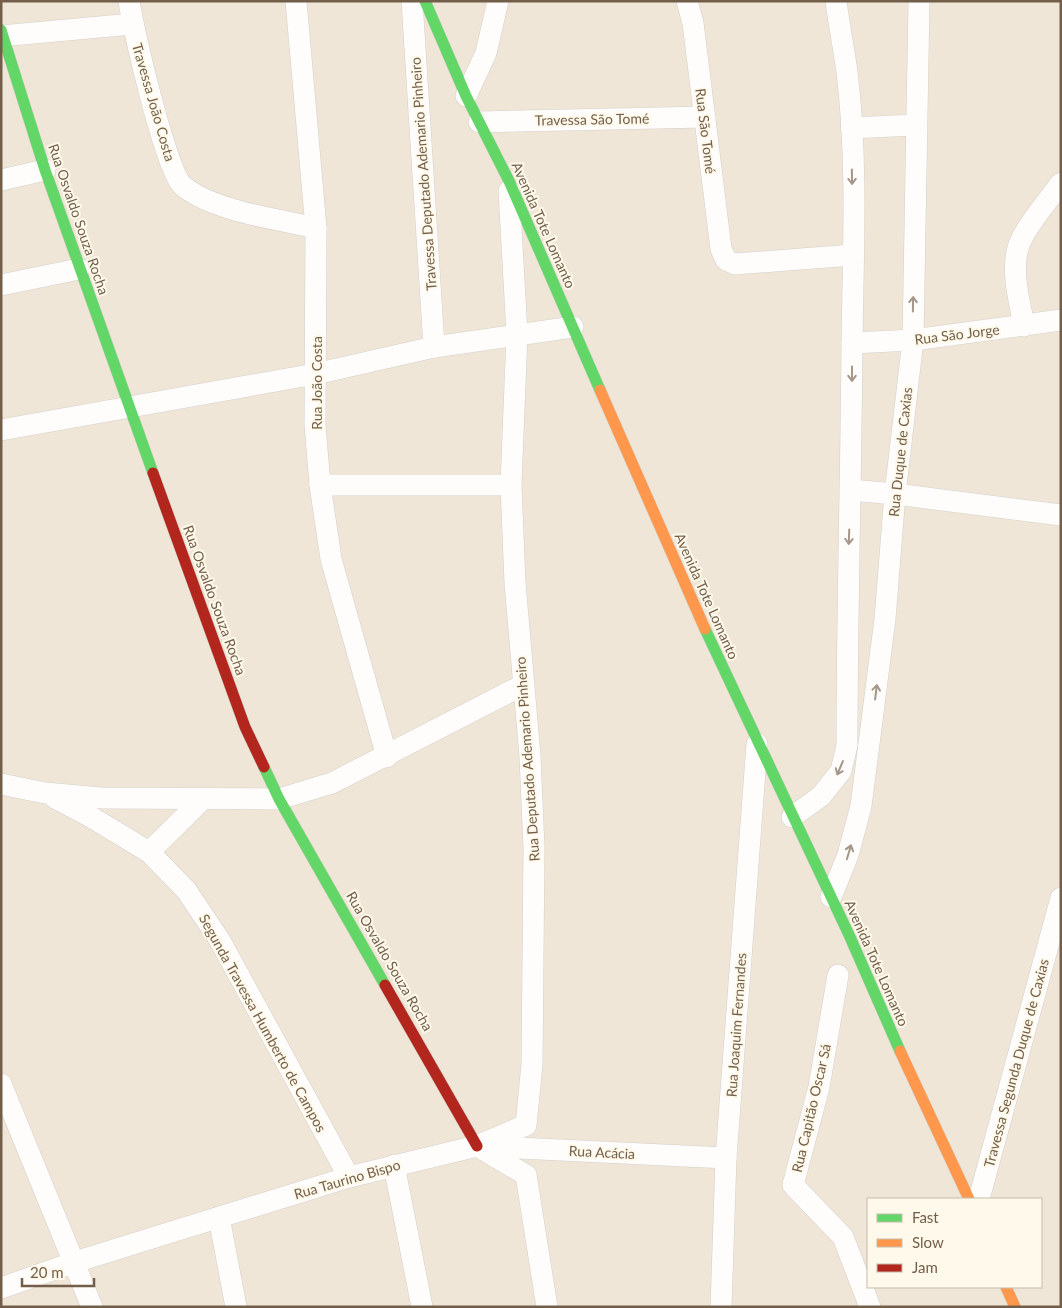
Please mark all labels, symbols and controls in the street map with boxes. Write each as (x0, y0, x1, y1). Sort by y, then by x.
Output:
street label: Travessa João Costa (129, 41, 179, 163)
street label: Travessa Deputado Ademario Pinheiro (406, 57, 440, 291)
street label: Rua São Tomé (692, 87, 720, 175)
street label: Travessa São Tomé (535, 110, 649, 128)
street label: Rua Osvaldo Souza Rocha (45, 141, 113, 297)
street label: Avenida Tote Lomanto (508, 159, 580, 291)
one-way arrow (847, 168, 857, 185)
one-way arrow (908, 296, 918, 312)
street label: Rua São Jorge (914, 320, 1000, 348)
street label: Rua João Costa (308, 336, 325, 430)
one-way arrow (847, 366, 857, 382)
street label: Rua Duque de Caxias (885, 386, 915, 518)
street label: Rua Osvaldo Souza Rocha (180, 523, 250, 677)
one-way arrow (845, 528, 854, 544)
street label: Avenida Tote Lomanto (671, 530, 743, 662)
street label: Rua Deputado Ademario Pinheiro (511, 656, 543, 862)
one-way arrow (871, 684, 881, 700)
one-way arrow (835, 760, 845, 775)
one-way arrow (844, 844, 854, 860)
street label: Rua Osvaldo Souza Rocha (343, 888, 437, 1034)
street label: Avenida Tote Lomanto (841, 897, 913, 1029)
street label: Segunda Travessa Humberto de Campos (196, 911, 330, 1135)
street label: Rua Joaquim Fernandes (722, 952, 750, 1098)
street label: Travessa Segunda Duque de Caxias (980, 957, 1052, 1169)
street label: Rua Capitão Oscar Sá (788, 1042, 834, 1174)
street label: Rua Acácia (568, 1142, 636, 1162)
street label: Rua Taurino Bispo (292, 1156, 402, 1202)
legend (867, 1198, 1042, 1288)
text: Fast (912, 1208, 939, 1226)
text: Slow (912, 1233, 944, 1251)
scale bar (22, 1256, 95, 1288)
text: Jam (912, 1258, 938, 1276)
text: 20 m (30, 1263, 64, 1281)

